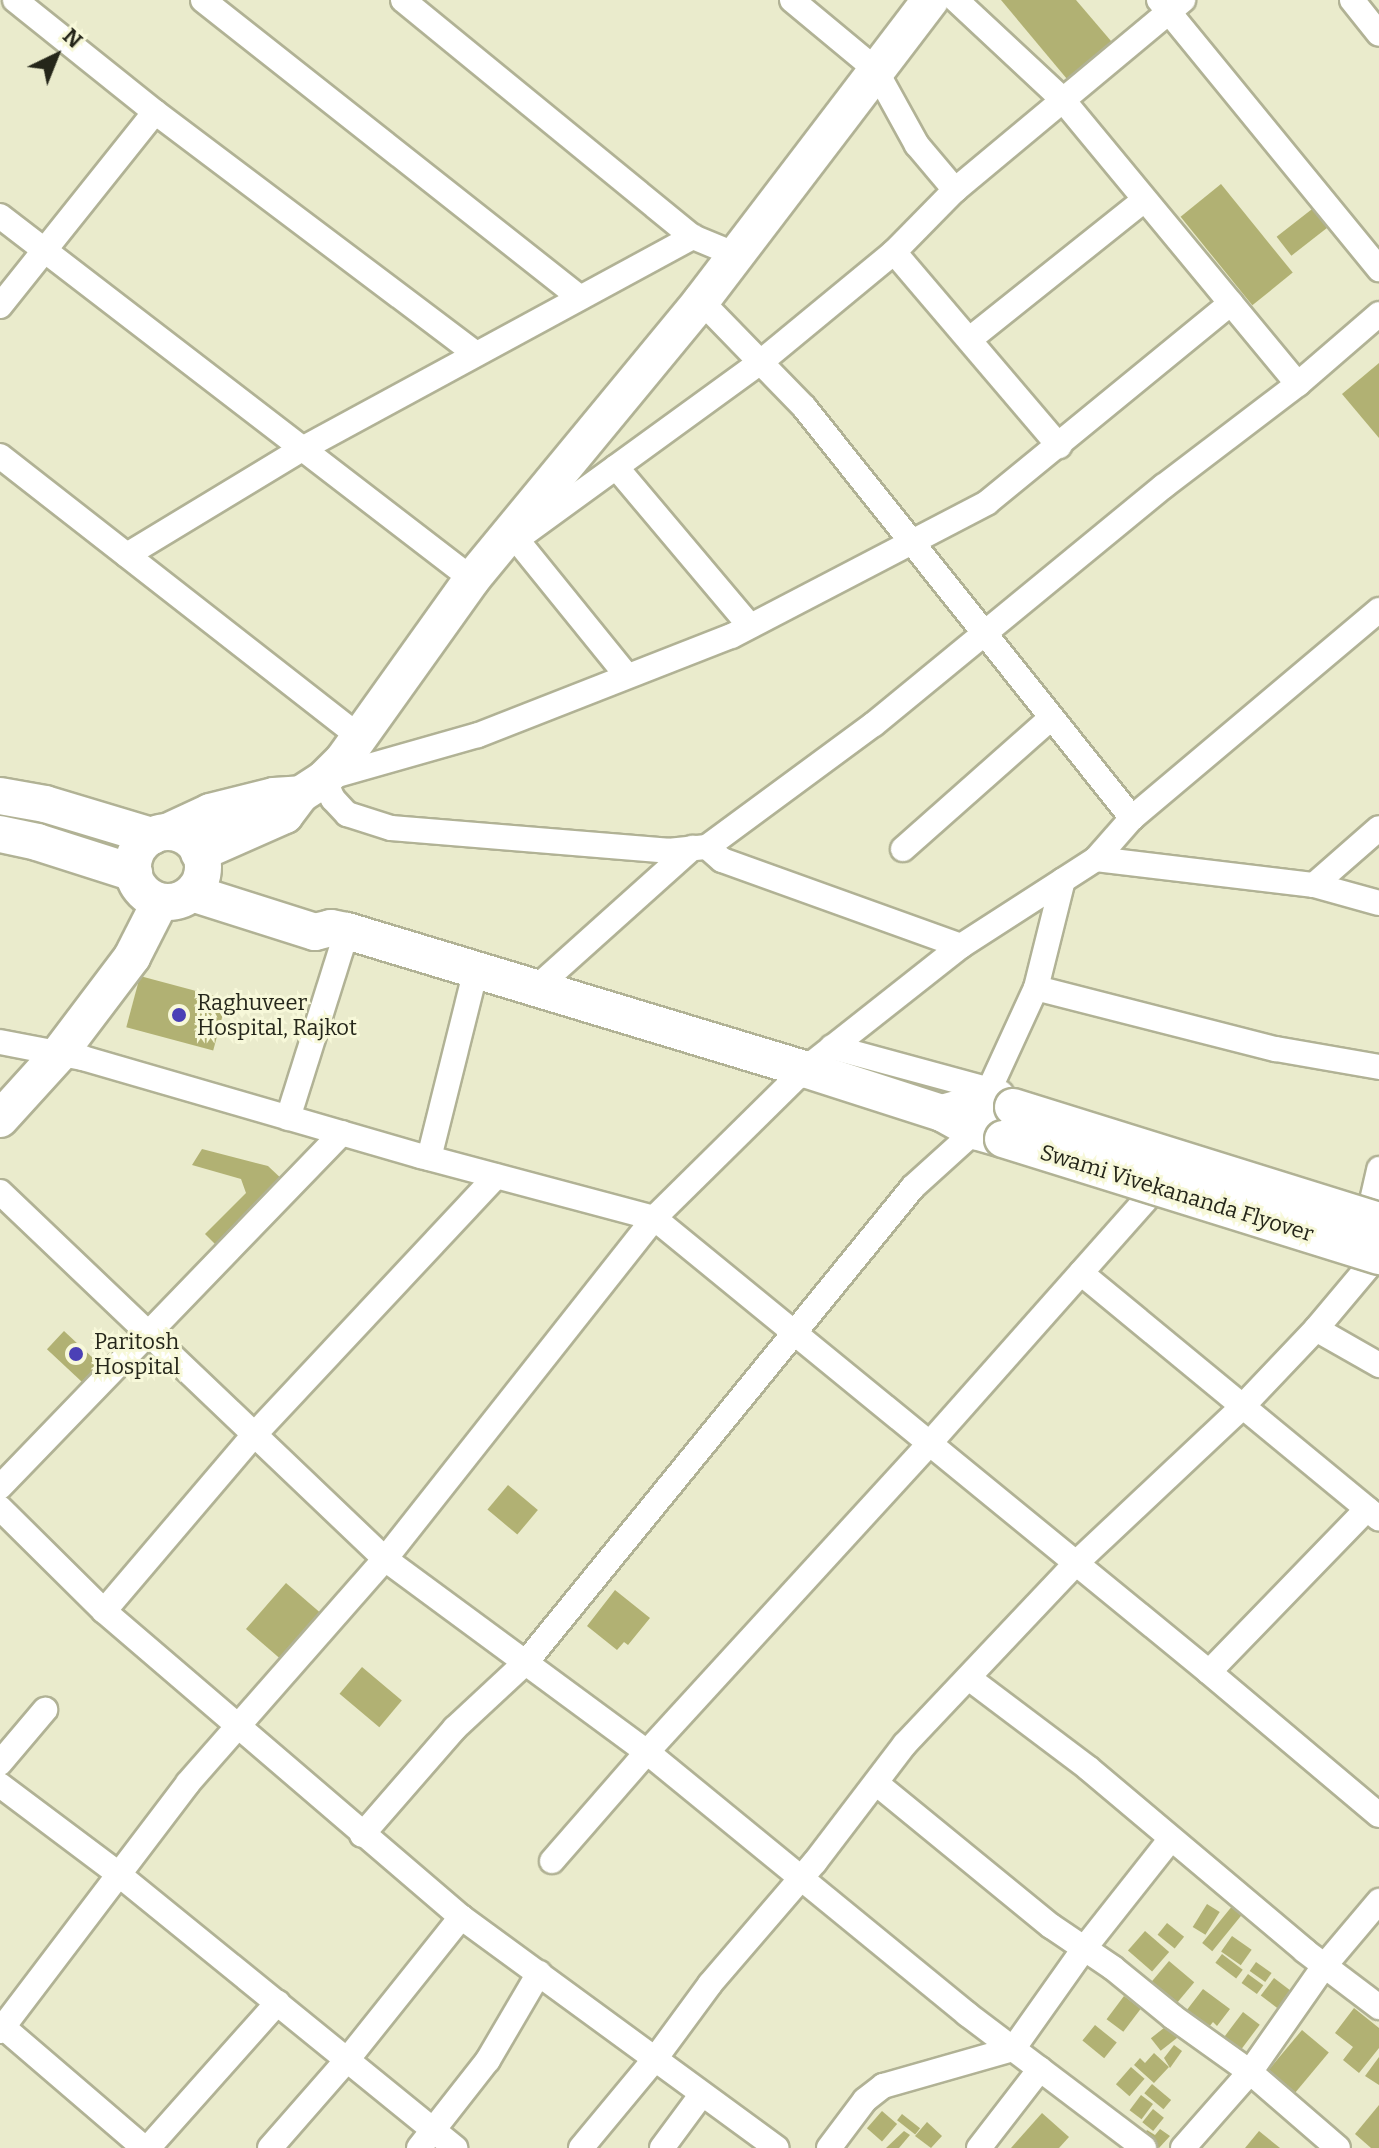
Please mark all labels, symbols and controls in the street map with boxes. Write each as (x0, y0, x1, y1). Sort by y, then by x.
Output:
north arrow (16, 16, 96, 96)
text: N (57, 22, 88, 54)
place label: Raghuveer Hospital, Rajkot (197, 989, 357, 1040)
marker: Raghuveer Hospital, Rajkot (168, 1004, 190, 1026)
street label: Swami Vivekananda Flyover (1037, 1139, 1317, 1247)
place label: Paritosh Hospital (94, 1328, 180, 1380)
marker: Paritosh Hospital (65, 1343, 87, 1365)

